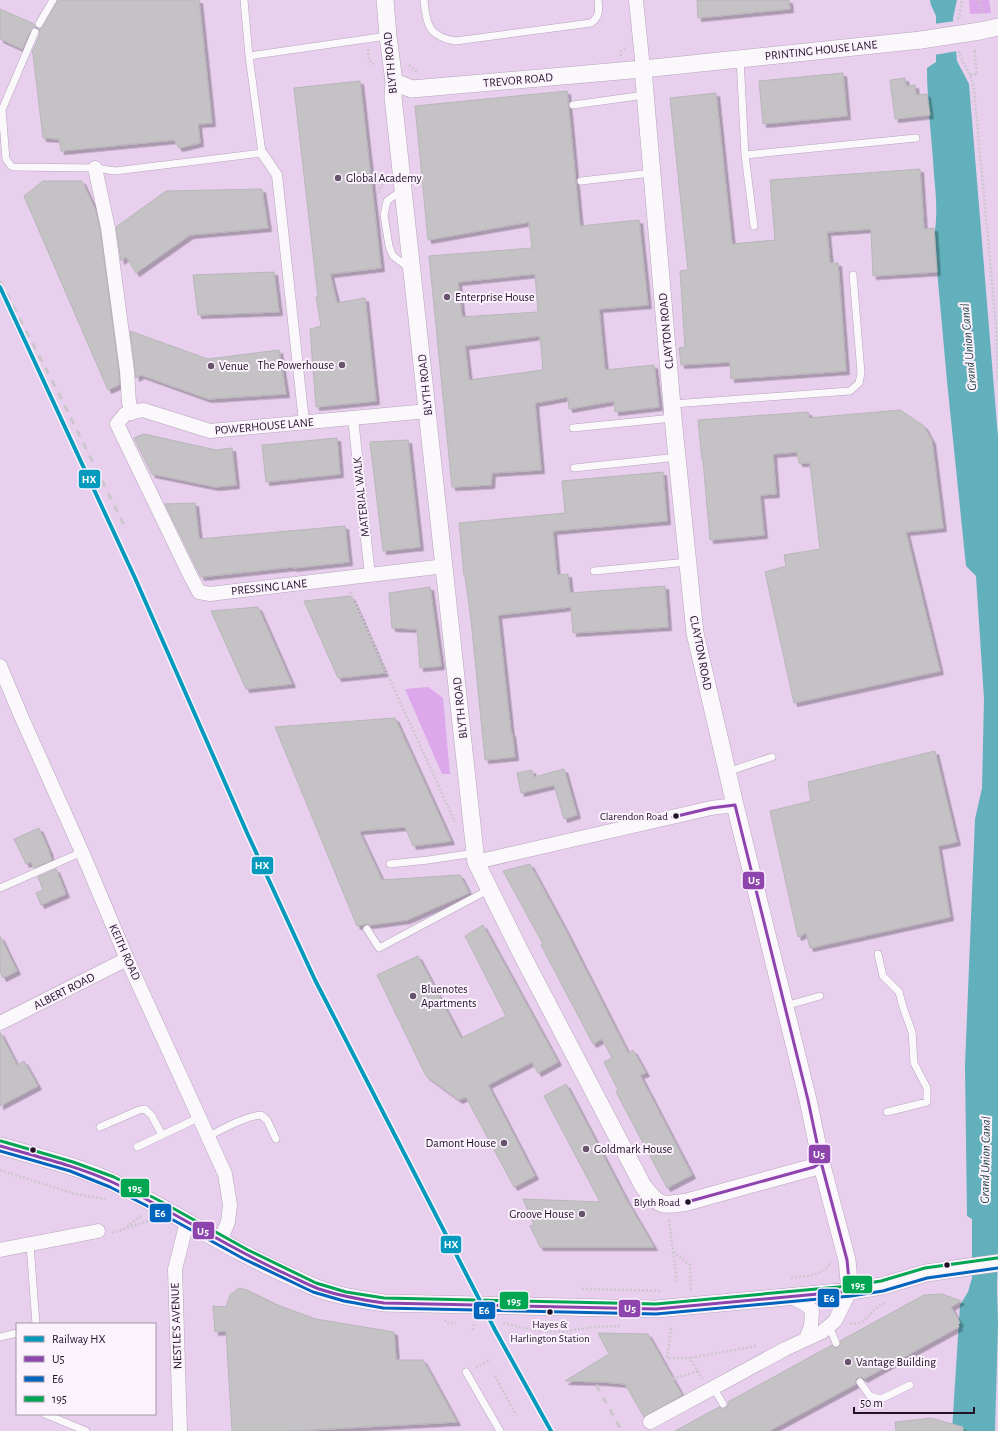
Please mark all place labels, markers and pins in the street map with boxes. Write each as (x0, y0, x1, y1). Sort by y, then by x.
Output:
place label: Global Academy (346, 172, 422, 185)
marker: Global Academy (333, 173, 343, 183)
place label: Enterprise House (455, 291, 535, 303)
marker: Enterprise House (442, 292, 452, 302)
place label: The Powerhouse (257, 359, 334, 371)
place label: Venue (219, 360, 249, 372)
marker: The Powerhouse (337, 360, 347, 370)
marker: Venue (206, 361, 216, 371)
place label: Clarendon Road (600, 811, 668, 822)
marker: Clarendon Road (671, 811, 681, 821)
place label: Bluenotes Apartments (421, 983, 477, 1009)
marker: Bluenotes Apartments (408, 991, 418, 1001)
place label: Damont House (425, 1137, 496, 1149)
marker: Damont House (499, 1138, 509, 1148)
place label: Goldmark House (594, 1143, 672, 1155)
marker: Goldmark House (581, 1144, 591, 1154)
unlabelled marker (28, 1145, 38, 1155)
place label: Blyth Road (634, 1197, 680, 1208)
marker: Blyth Road (683, 1197, 693, 1207)
place label: Groove House (509, 1208, 574, 1220)
marker: Groove House (577, 1209, 587, 1219)
unlabelled marker (942, 1260, 952, 1270)
marker: Hayes & Harlington Station (545, 1307, 555, 1317)
place label: Hayes & Harlington Station (510, 1319, 590, 1344)
place label: Vantage Building (856, 1356, 936, 1368)
marker: Vantage Building (843, 1357, 853, 1367)

